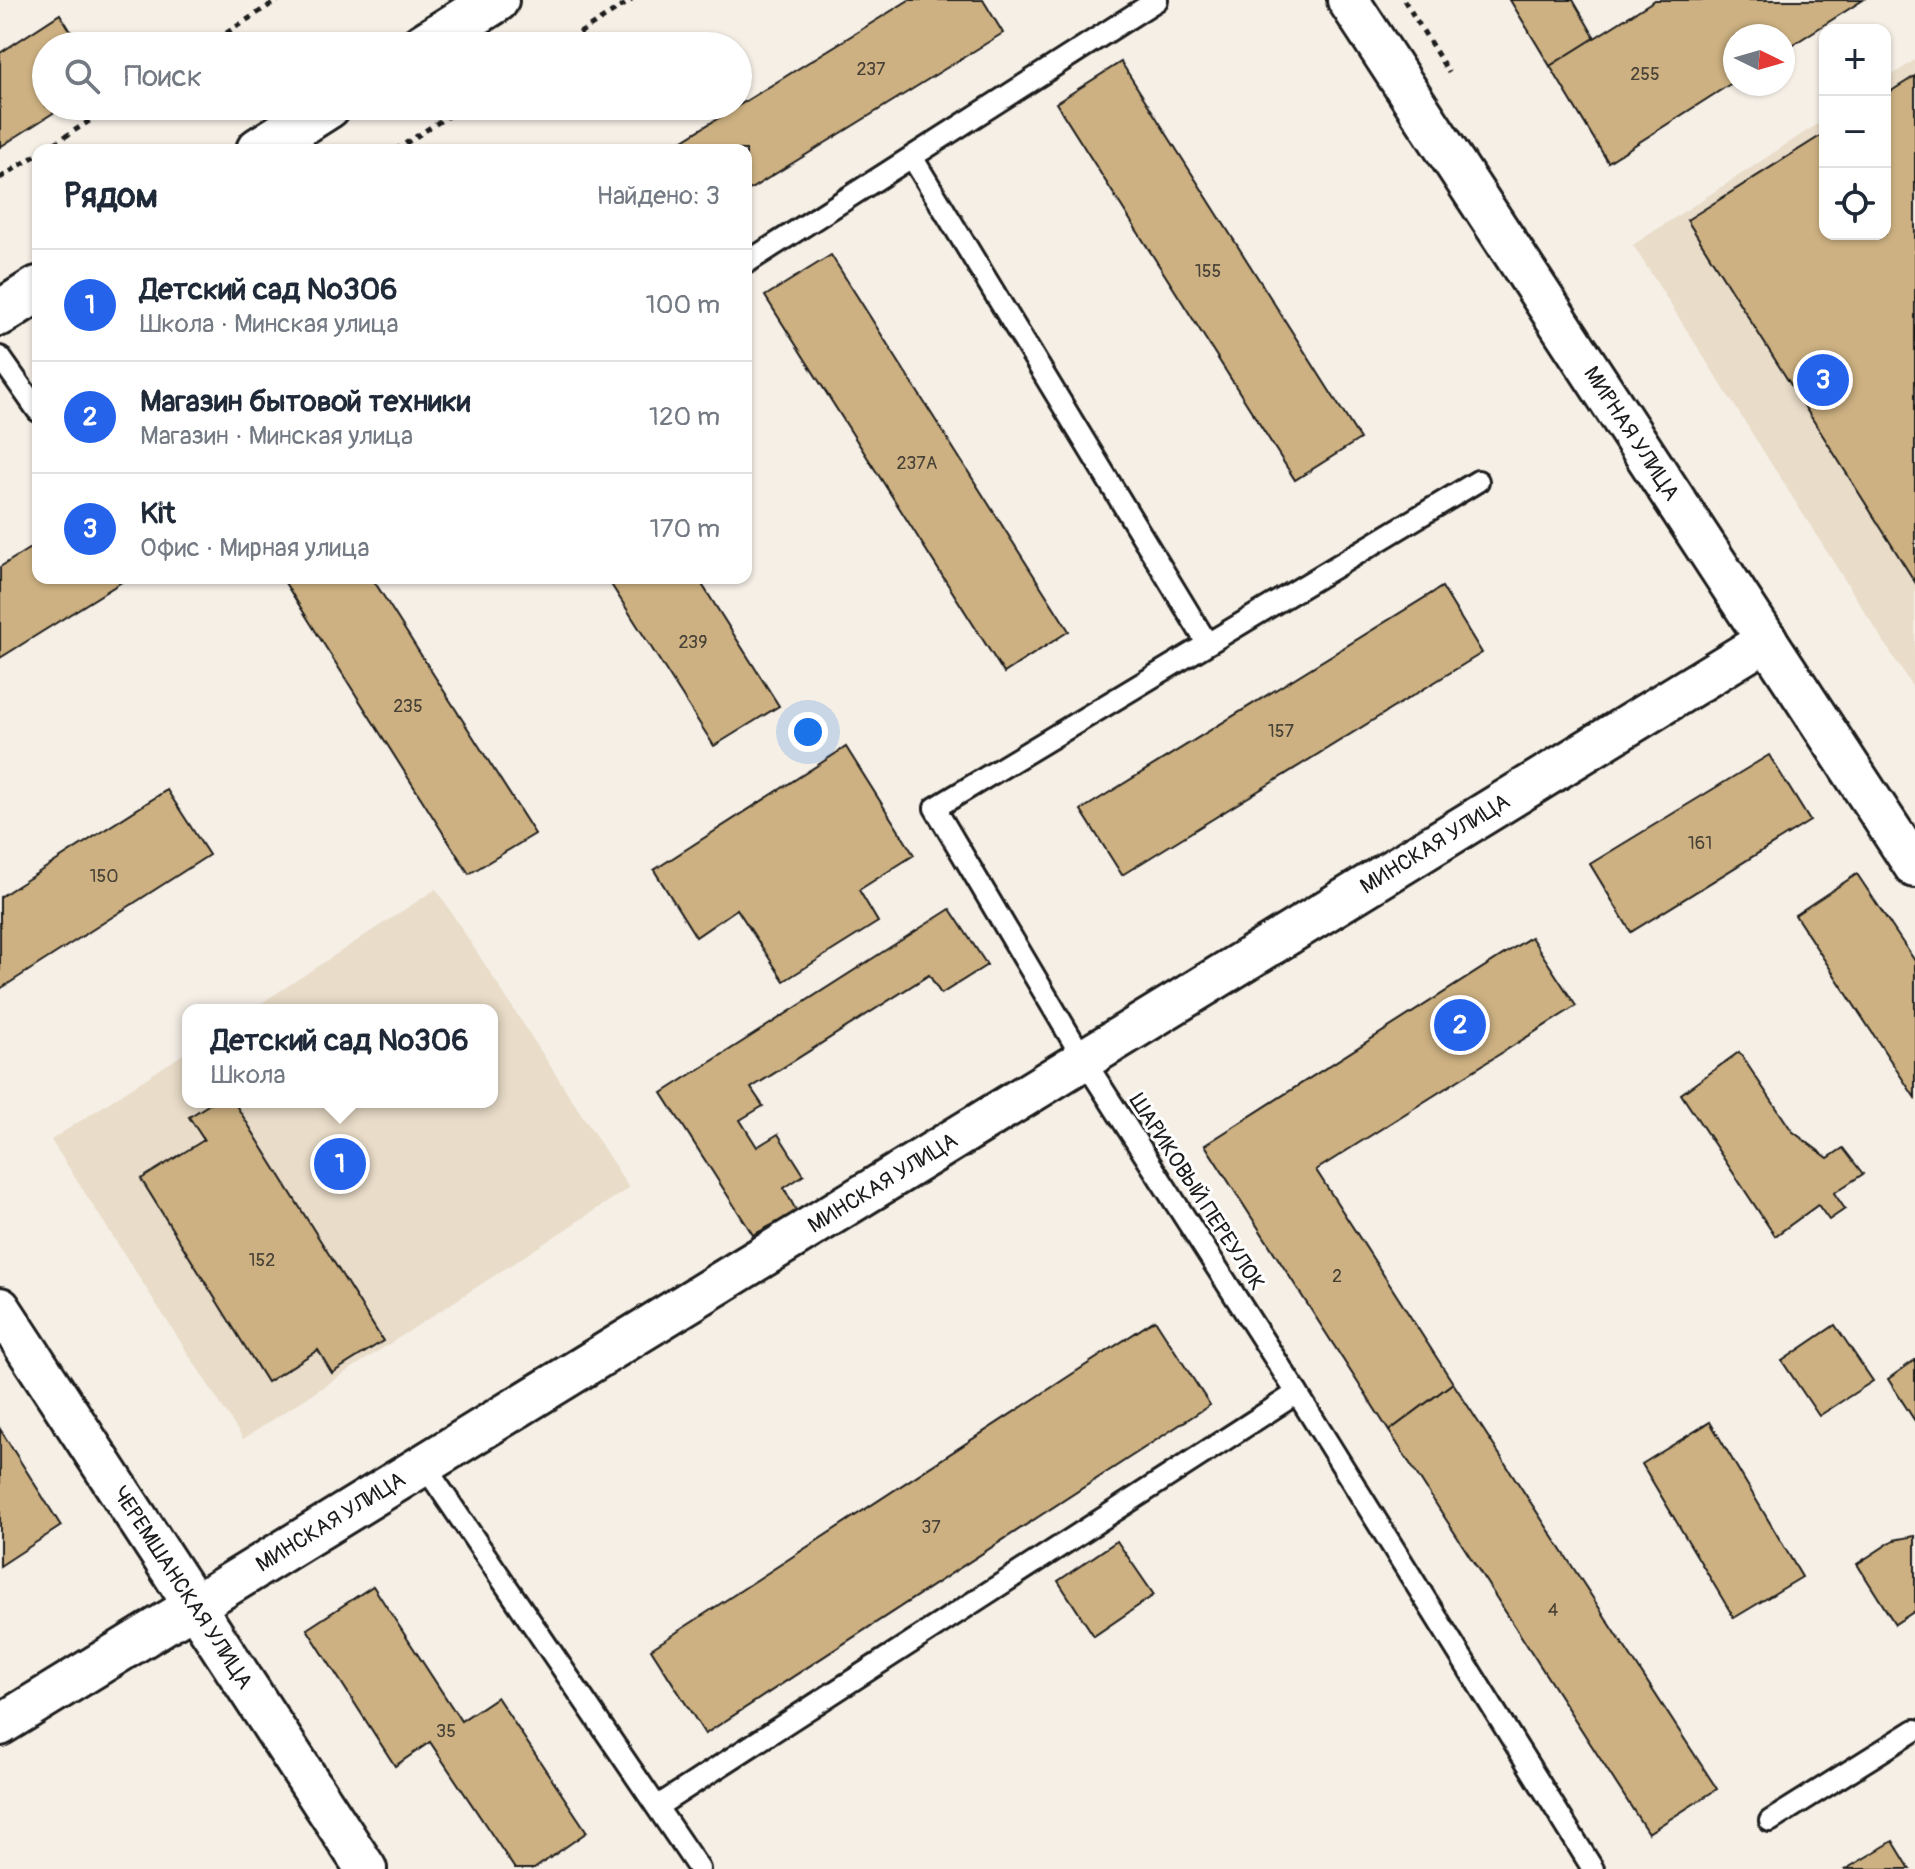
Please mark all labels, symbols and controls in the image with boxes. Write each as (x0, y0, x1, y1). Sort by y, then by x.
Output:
north arrow (1723, 24, 1795, 96)
map controls (1819, 24, 1891, 240)
button: + (1819, 24, 1891, 96)
search box (32, 32, 752, 120)
icon: search (60, 54, 104, 98)
text: Поиск (124, 58, 202, 95)
house number: 237 (856, 58, 886, 81)
house number: 255 (1630, 63, 1660, 86)
button: − (1819, 96, 1891, 168)
button: locate (1819, 168, 1891, 240)
text: Рядом (64, 175, 158, 218)
text: Найдено: 3 (597, 180, 720, 212)
house number: 155 (1195, 260, 1221, 283)
text: Детский сад №306 (140, 271, 398, 308)
text: 1 (85, 289, 95, 321)
text: 100 m (646, 289, 720, 321)
text: Школа · Минская улица (140, 308, 399, 340)
pin: 3 (1797, 350, 1849, 410)
street label: МИРНАЯ УЛИЦА (1577, 361, 1686, 506)
text: Магазин бытовой техники (140, 383, 470, 420)
text: 2 (83, 401, 97, 433)
text: 120 m (649, 401, 720, 433)
text: Магазин · Минская улица (140, 420, 413, 452)
house number: 237А (897, 452, 938, 475)
text: Kit (140, 495, 176, 532)
text: 3 (83, 513, 97, 545)
text: 170 m (650, 513, 720, 545)
text: Офис · Мирная улица (140, 532, 370, 564)
house number: 239 (679, 631, 707, 654)
house number: 235 (393, 695, 423, 718)
your location (788, 712, 828, 752)
house number: 157 (1268, 720, 1295, 743)
street label: МИНСКАЯ УЛИЦА (1355, 787, 1515, 900)
house number: 161 (1688, 832, 1712, 855)
house number: 150 (89, 865, 119, 888)
pin: 2 (1434, 995, 1486, 1055)
popup (182, 1004, 498, 1108)
text: Детский сад №306 (211, 1022, 469, 1059)
text: Школа (211, 1059, 286, 1091)
street label: ШАРИКОВЫЙ ПЕРЕУЛОК (1123, 1088, 1271, 1296)
street label: МИНСКАЯ УЛИЦА (803, 1126, 963, 1239)
pin: 1 (314, 1134, 366, 1194)
house number: 152 (249, 1249, 275, 1272)
house number: 2 (1332, 1265, 1342, 1288)
street label: МИНСКАЯ УЛИЦА (251, 1465, 411, 1579)
street label: ЧЕРЕМШАНСКАЯ УЛИЦА (106, 1481, 259, 1694)
house number: 37 (921, 1516, 941, 1539)
house number: 4 (1548, 1599, 1559, 1622)
house number: 35 (436, 1720, 456, 1743)

